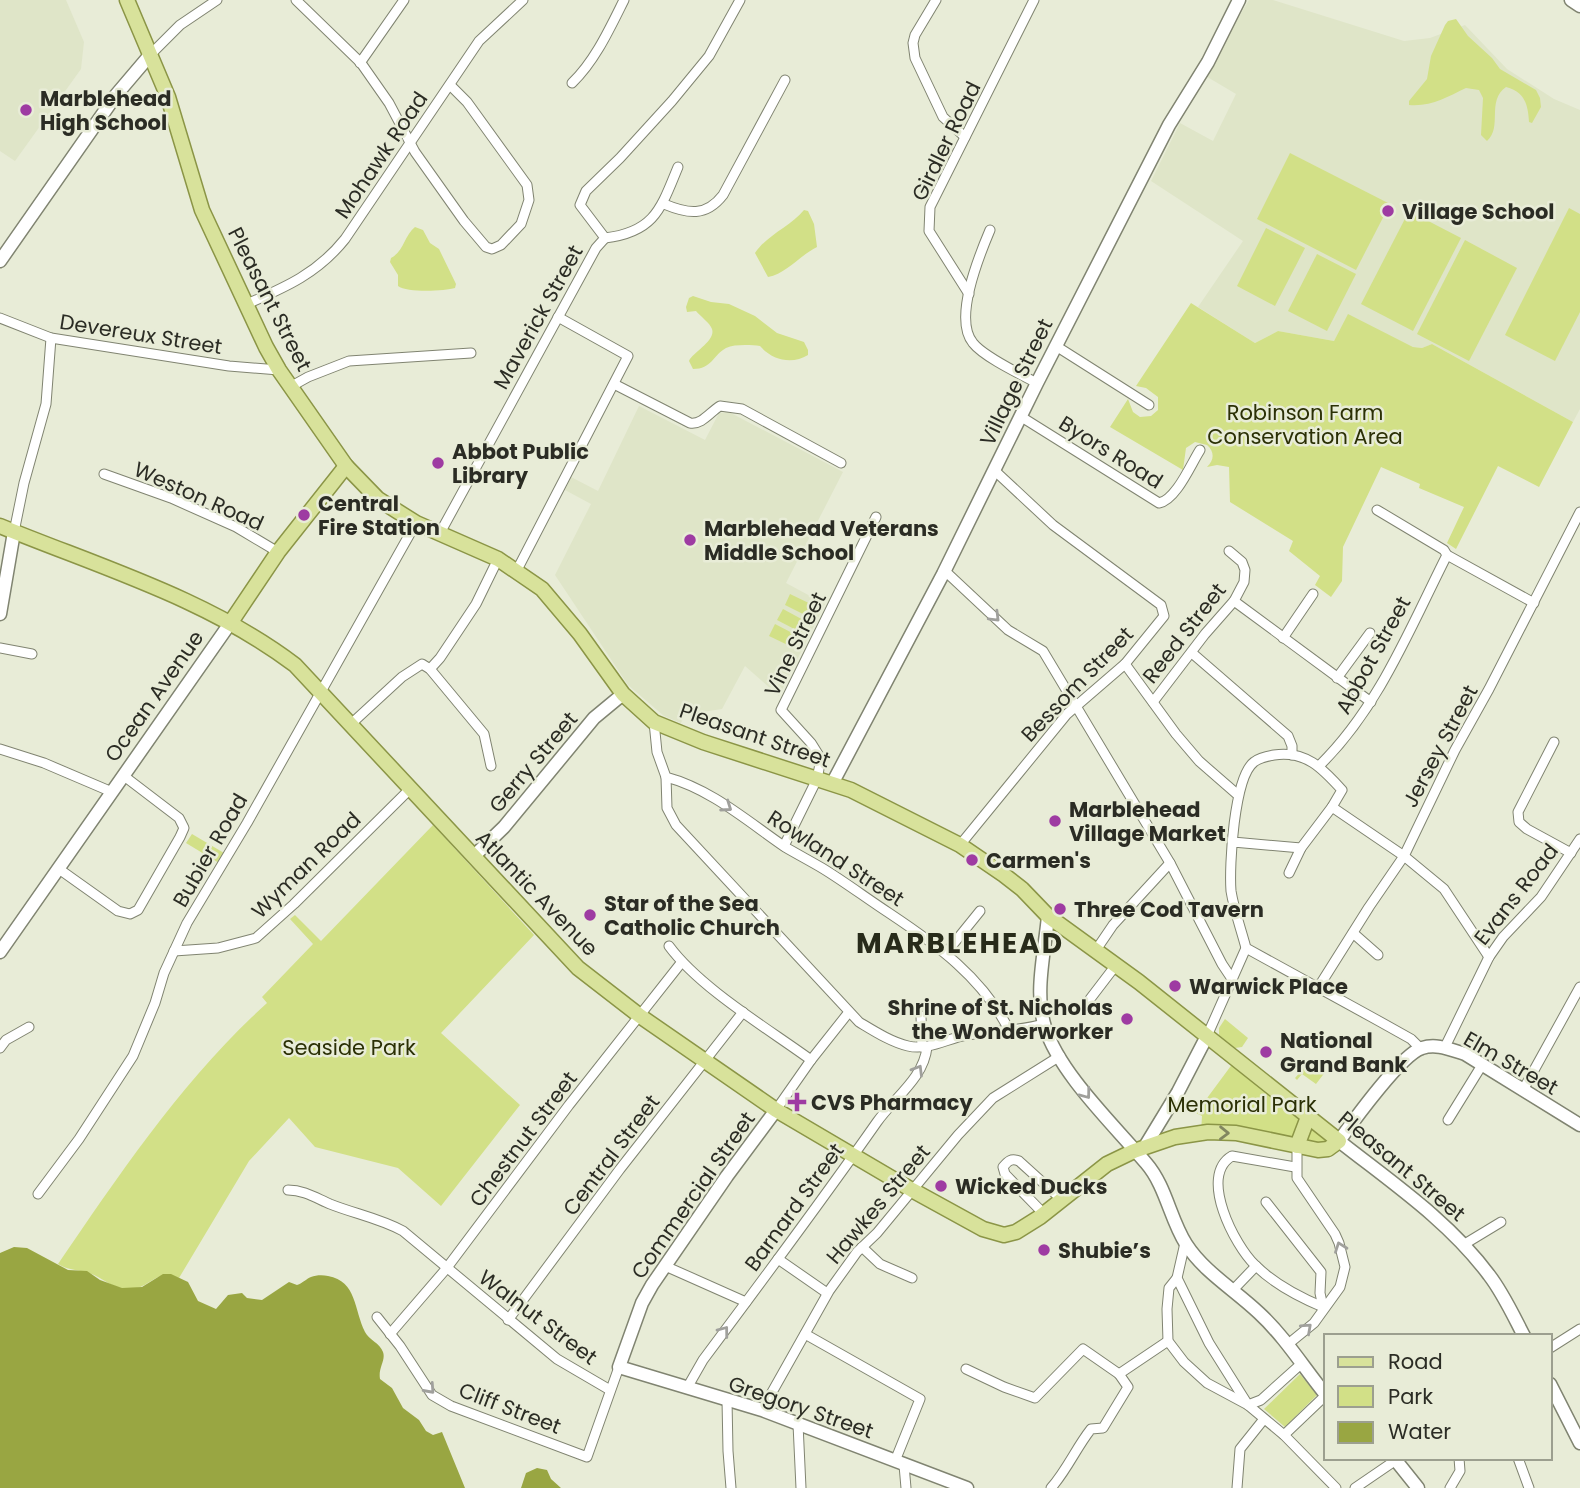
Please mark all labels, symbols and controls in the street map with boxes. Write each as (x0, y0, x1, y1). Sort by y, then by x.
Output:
street label: Girdler Road (905, 76, 987, 206)
place label: Marblehead High School (40, 84, 172, 137)
street label: Mohawk Road (328, 86, 434, 224)
marker: Marblehead High School (18, 102, 34, 118)
place label: Village School (1402, 197, 1555, 226)
marker: Village School (1380, 203, 1396, 219)
street label: Pleasant Street (221, 222, 319, 376)
street label: Maverick Street (486, 240, 590, 394)
street label: Devereux Street (58, 307, 224, 361)
street label: Village Street (973, 314, 1059, 450)
park label: Robinson Farm Conservation Area (1207, 398, 1403, 451)
street label: Byors Road (1054, 409, 1168, 495)
place label: Abbot Public Library (452, 437, 589, 490)
street label: Weston Road (130, 454, 268, 538)
marker: Abbot Public Library (430, 455, 446, 471)
place label: Central Fire Station (318, 489, 440, 542)
marker: Central Fire Station (296, 507, 312, 523)
place label: Marblehead Veterans Middle School (704, 514, 939, 567)
marker: Marblehead Veterans Middle School (682, 532, 698, 548)
street label: Reed Street (1136, 577, 1232, 689)
street label: Vine Street (757, 587, 833, 701)
street label: Abbot Street (1329, 591, 1417, 719)
one-way arrow (987, 608, 1000, 621)
street label: Bessom Street (1014, 620, 1140, 748)
street label: Ocean Avenue (98, 624, 210, 768)
street label: Jersey Street (1396, 680, 1484, 812)
street label: Pleasant Street (676, 696, 834, 774)
street label: Gerry Street (482, 705, 584, 819)
street label: Bubier Road (166, 788, 254, 912)
place label: Marblehead Village Market (1069, 795, 1226, 848)
one-way arrow (719, 799, 732, 811)
street label: Rowland Street (762, 803, 910, 913)
street label: Wyman Road (245, 805, 367, 925)
marker: Marblehead Village Market (1047, 813, 1063, 829)
street label: Atlantic Avenue (469, 824, 605, 962)
street label: Evans Road (1467, 837, 1565, 951)
place label: Carmen's (986, 846, 1091, 875)
marker: Carmen's (964, 852, 980, 868)
place label: Star of the Sea Catholic Church (604, 889, 780, 942)
place label: Three Cod Tavern (1074, 895, 1264, 924)
marker: Three Cod Tavern (1052, 901, 1068, 917)
marker: Star of the Sea Catholic Church (582, 907, 598, 923)
district label: MARBLEHEAD (856, 924, 1064, 963)
place label: Warwick Place (1189, 972, 1348, 1001)
marker: Warwick Place (1167, 978, 1183, 994)
place label: Shrine of St. Nicholas the Wonderworker (888, 993, 1113, 1046)
marker: Shrine of St. Nicholas the Wonderworker (1119, 1011, 1135, 1027)
street label: Elm Street (1458, 1024, 1564, 1102)
place label: National Grand Bank (1280, 1026, 1407, 1079)
park label: Seaside Park (282, 1033, 416, 1062)
marker: National Grand Bank (1258, 1044, 1274, 1060)
street label: Chestnut Street (462, 1065, 584, 1213)
one-way arrow (910, 1065, 923, 1078)
one-way arrow (1078, 1086, 1091, 1099)
place label: CVS Pharmacy (811, 1088, 973, 1117)
street label: Central Street (556, 1089, 666, 1221)
park label: Memorial Park (1167, 1090, 1317, 1119)
marker: CVS Pharmacy (789, 1094, 805, 1110)
street label: Pleasant Street (1332, 1104, 1472, 1228)
street label: Commercial Street (624, 1106, 762, 1284)
one-way arrow (1219, 1125, 1230, 1140)
street label: Barnard Street (738, 1137, 850, 1277)
street label: Hawkes Street (819, 1138, 937, 1270)
place label: Wicked Ducks (955, 1172, 1107, 1201)
marker: Wicked Ducks (933, 1178, 949, 1194)
place label: Shubie’s (1058, 1236, 1151, 1265)
one-way arrow (1334, 1241, 1348, 1253)
marker: Shubie’s (1036, 1242, 1052, 1258)
street label: Walnut Street (473, 1263, 603, 1371)
one-way arrow (1299, 1324, 1312, 1336)
one-way arrow (716, 1326, 728, 1339)
legend (1324, 1334, 1552, 1460)
text: Road (1388, 1347, 1443, 1376)
street label: Gregory Street (725, 1369, 877, 1445)
street label: Cliff Street (455, 1375, 565, 1441)
one-way arrow (422, 1381, 434, 1394)
text: Park (1388, 1382, 1433, 1411)
text: Water (1388, 1417, 1451, 1446)

